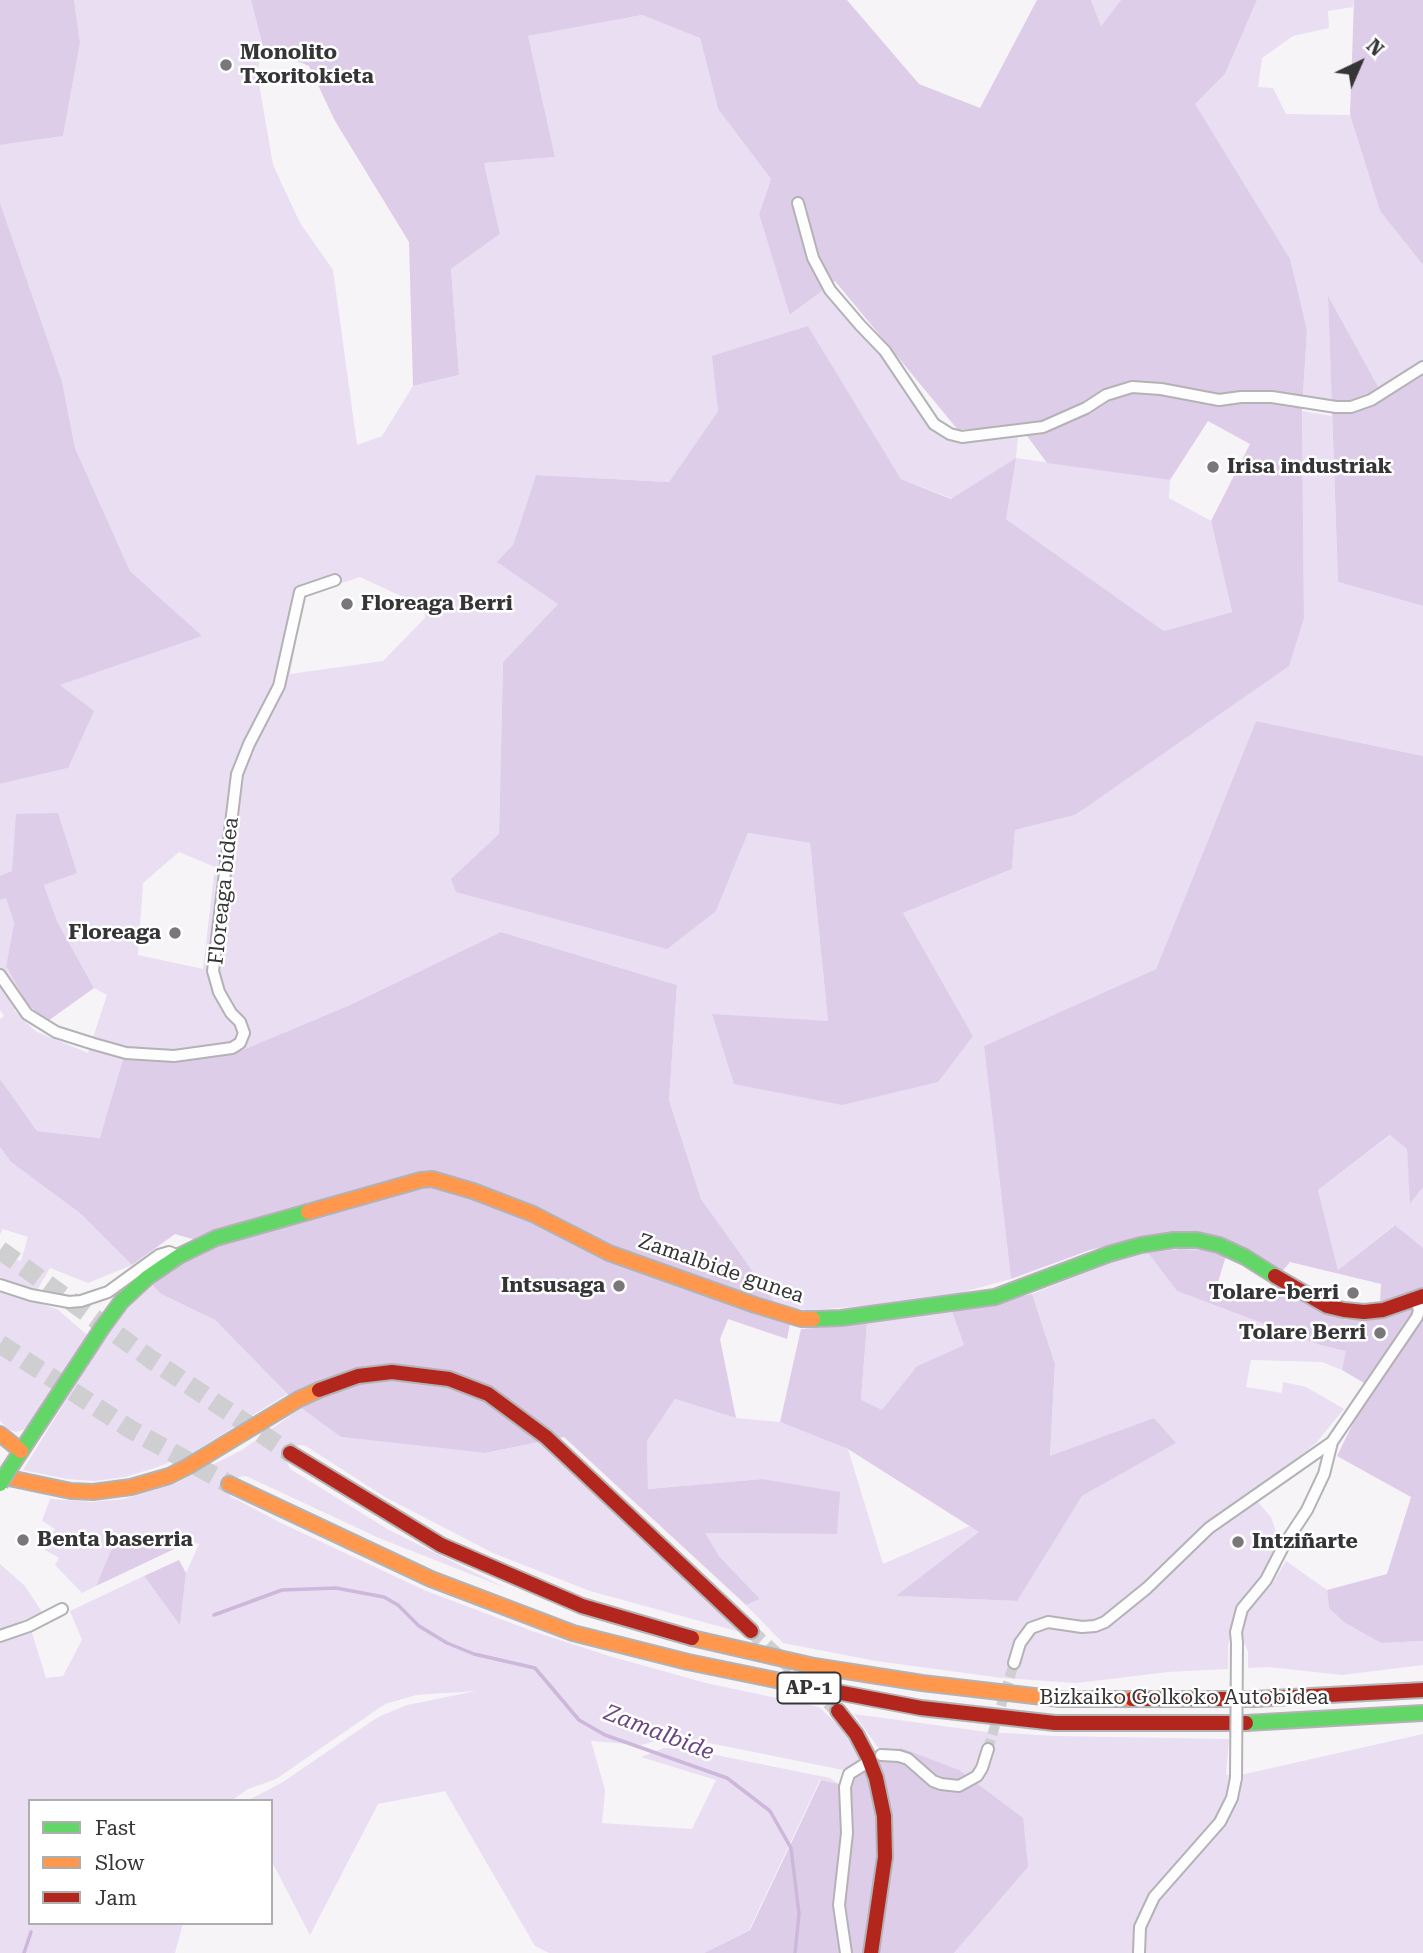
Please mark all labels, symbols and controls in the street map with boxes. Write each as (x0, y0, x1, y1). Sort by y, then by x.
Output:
north arrow (1325, 28, 1395, 98)
text: N (1362, 34, 1388, 61)
place label: Monolito Txoritokieta (240, 40, 374, 90)
marker: Monolito Txoritokieta (218, 57, 234, 73)
place label: Irisa industriak (1227, 454, 1392, 480)
marker: Irisa industriak (1205, 459, 1221, 475)
place label: Floreaga Berri (361, 591, 513, 617)
marker: Floreaga Berri (339, 596, 355, 612)
street label: Floreaga bidea (204, 816, 244, 966)
place label: Floreaga (68, 920, 161, 946)
marker: Floreaga (167, 925, 183, 941)
street label: Zamalbide gunea (635, 1229, 807, 1309)
place label: Intsusaga (501, 1273, 605, 1299)
marker: Intsusaga (611, 1278, 627, 1294)
place label: Tolare-berri (1209, 1280, 1339, 1306)
marker: Tolare-berri (1345, 1285, 1361, 1301)
place label: Tolare Berri (1239, 1320, 1366, 1346)
marker: Tolare Berri (1372, 1325, 1388, 1341)
place label: Benta baserria (37, 1527, 193, 1553)
place label: Intziñarte (1252, 1529, 1358, 1555)
marker: Benta baserria (15, 1532, 31, 1548)
marker: Intziñarte (1230, 1534, 1246, 1550)
road number: AP-1 (778, 1672, 840, 1704)
street label: Bizkaiko Golkoko Autobidea (1039, 1685, 1329, 1711)
water label: Zamalbide (600, 1699, 718, 1767)
legend (28, 1799, 273, 1925)
text: Fast (95, 1816, 136, 1840)
text: Slow (95, 1851, 144, 1875)
text: Jam (95, 1886, 137, 1910)

